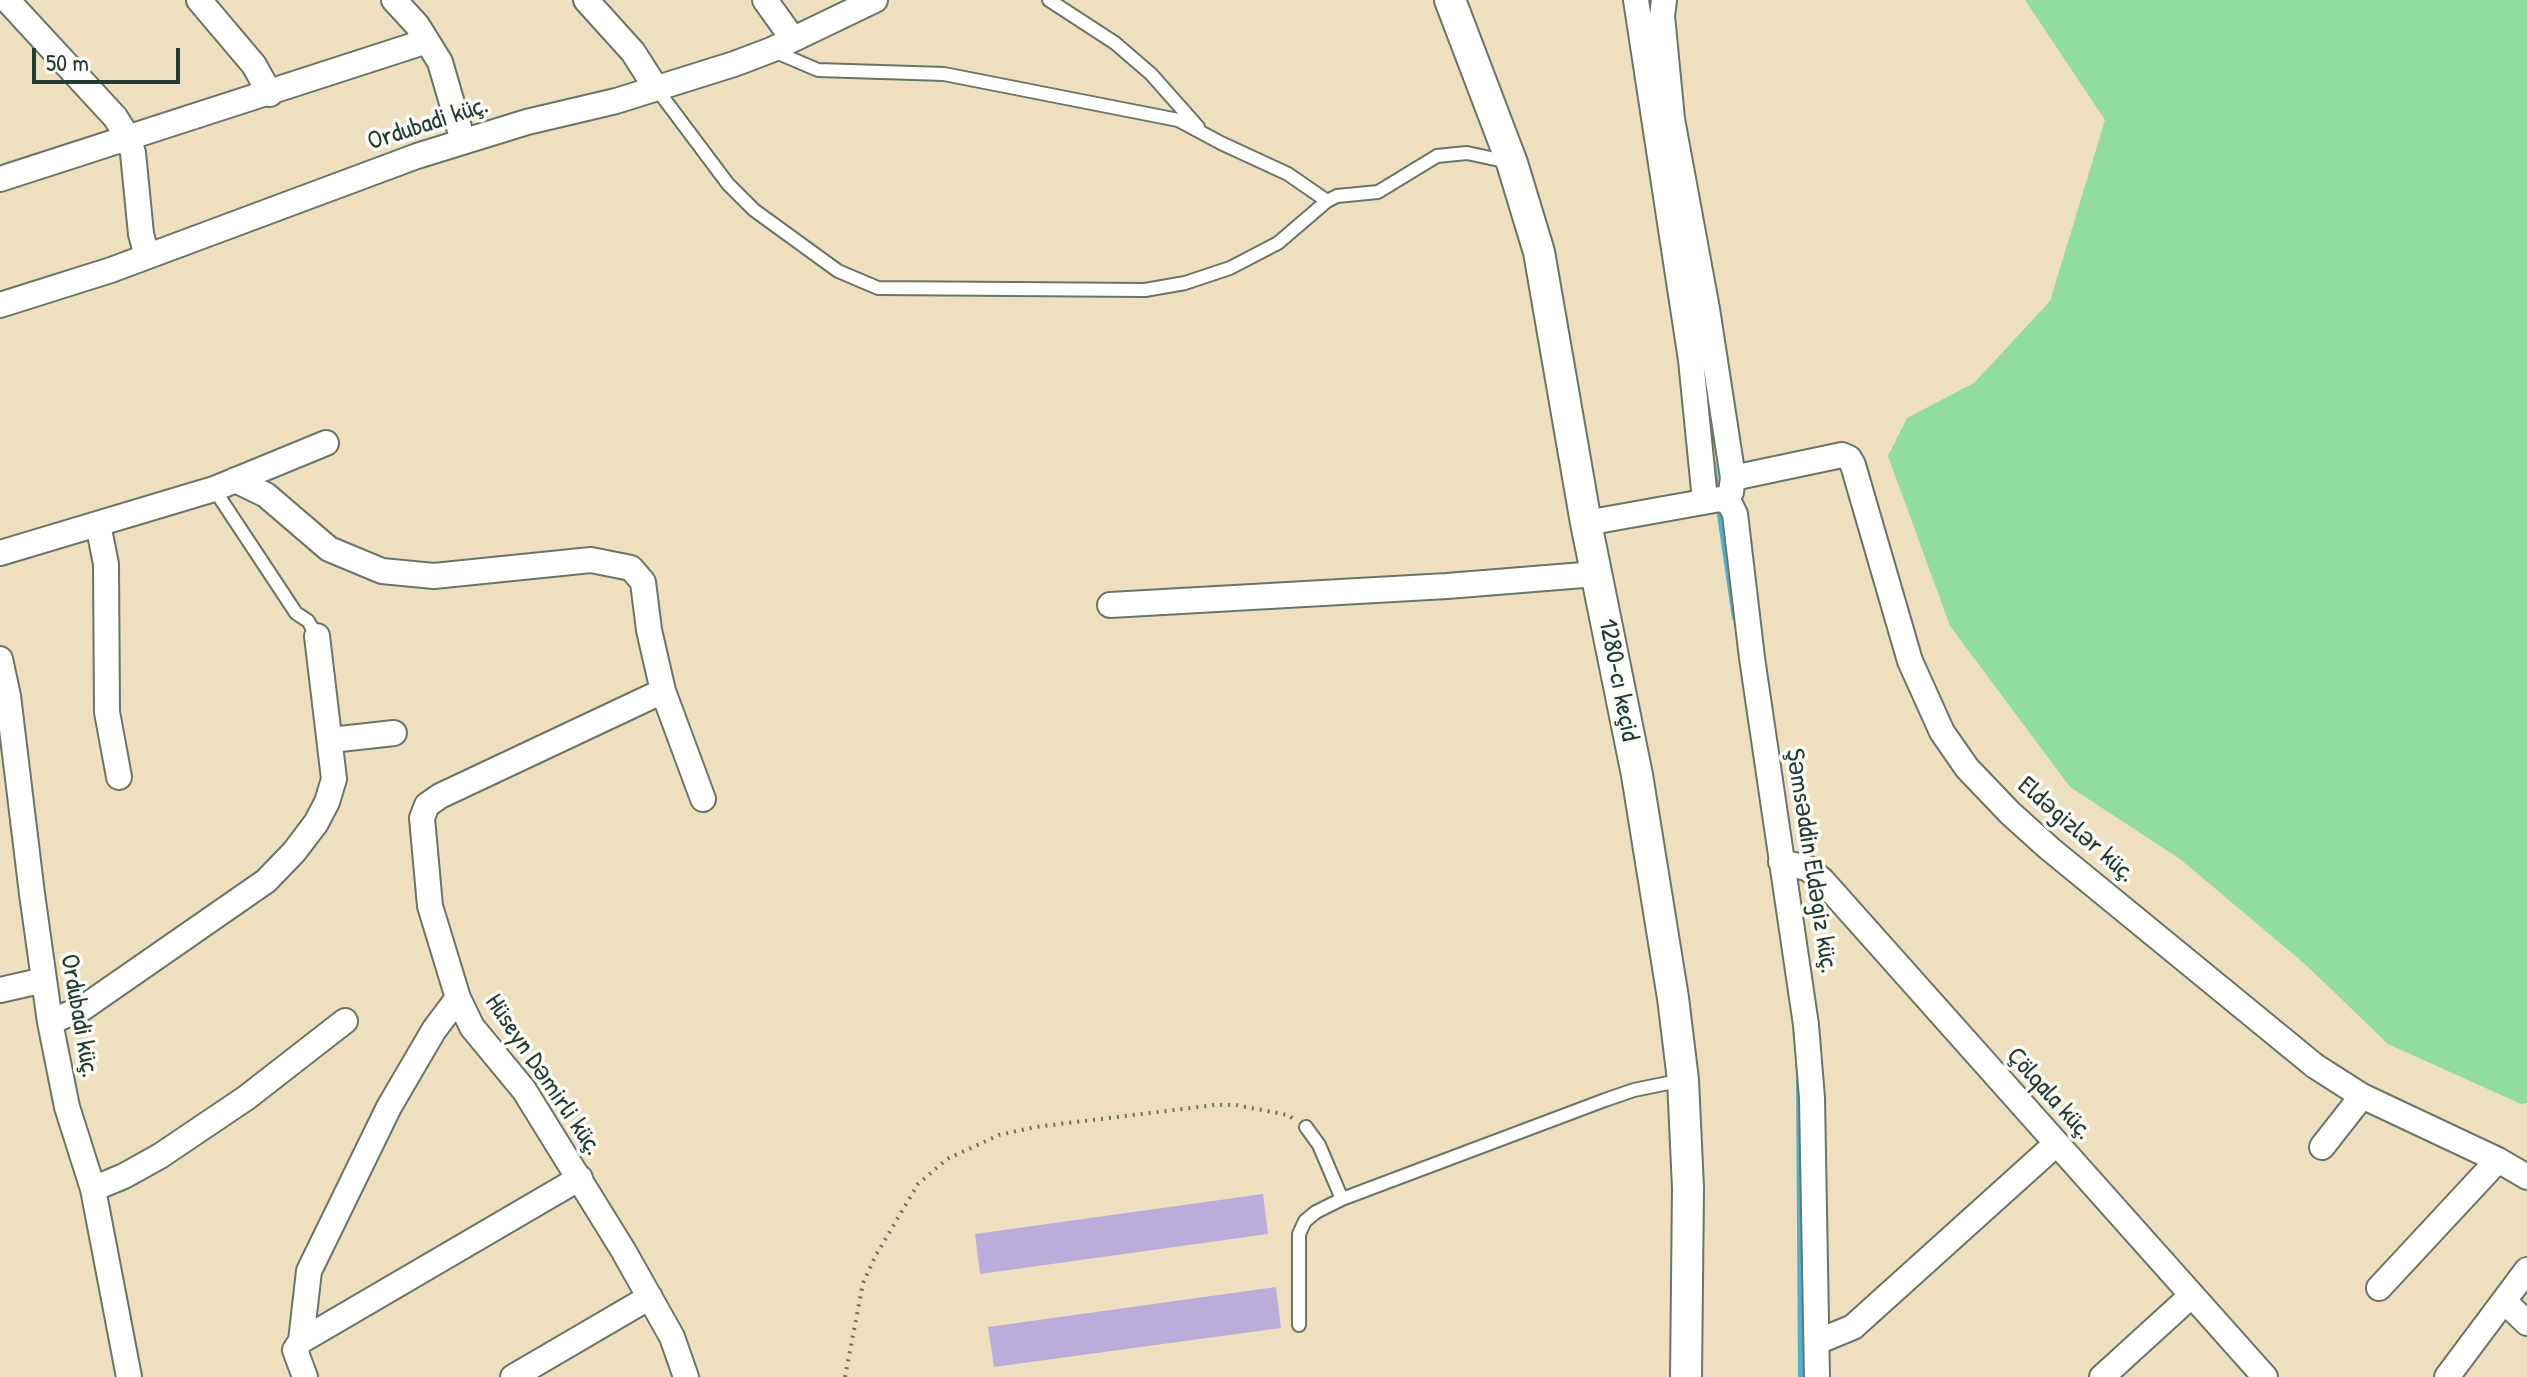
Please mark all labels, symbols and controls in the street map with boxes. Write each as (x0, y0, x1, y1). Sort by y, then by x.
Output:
scale bar (36, 32, 184, 82)
text: 50 m (46, 46, 89, 78)
street label: Ordubadi küç. (364, 90, 492, 158)
street label: 1280-cı keçid (1591, 616, 1645, 744)
street label: Şəmsəddin Eldəgiz küç. (1778, 747, 1844, 975)
street label: Eldəgizlər küç. (2011, 770, 2141, 890)
street label: Ordubadi küç. (53, 952, 105, 1080)
street label: Hüseyn Dəmirli küç. (478, 989, 608, 1161)
street label: Çölqala küç. (1999, 1041, 2099, 1147)

